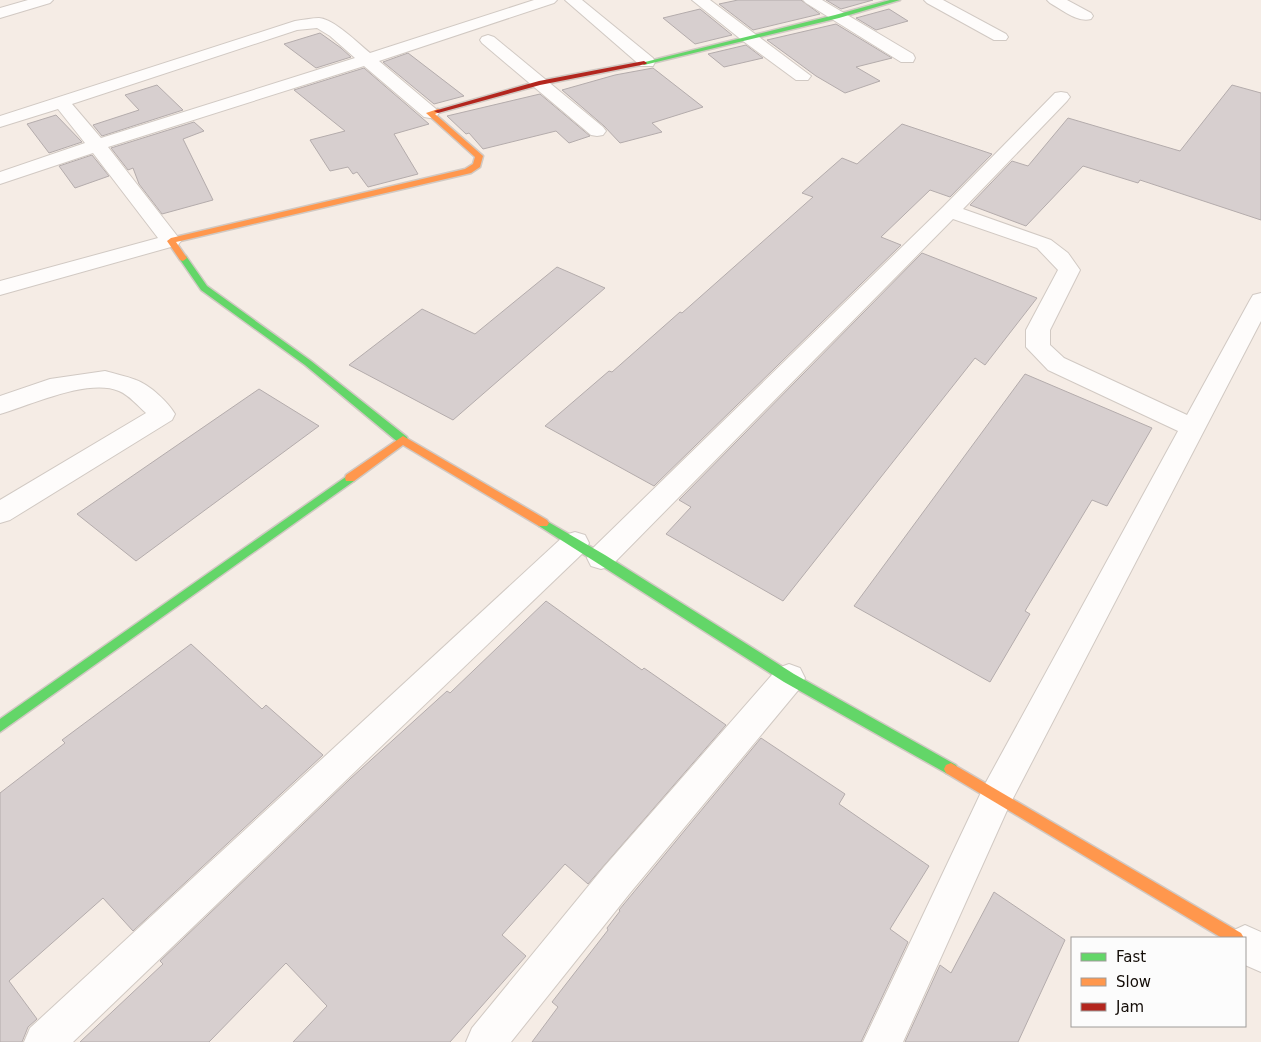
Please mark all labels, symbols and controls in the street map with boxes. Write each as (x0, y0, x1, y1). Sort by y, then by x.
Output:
legend (1071, 937, 1246, 1027)
text: Fast (1116, 948, 1146, 966)
text: Slow (1116, 973, 1151, 991)
text: Jam (1115, 998, 1144, 1016)

